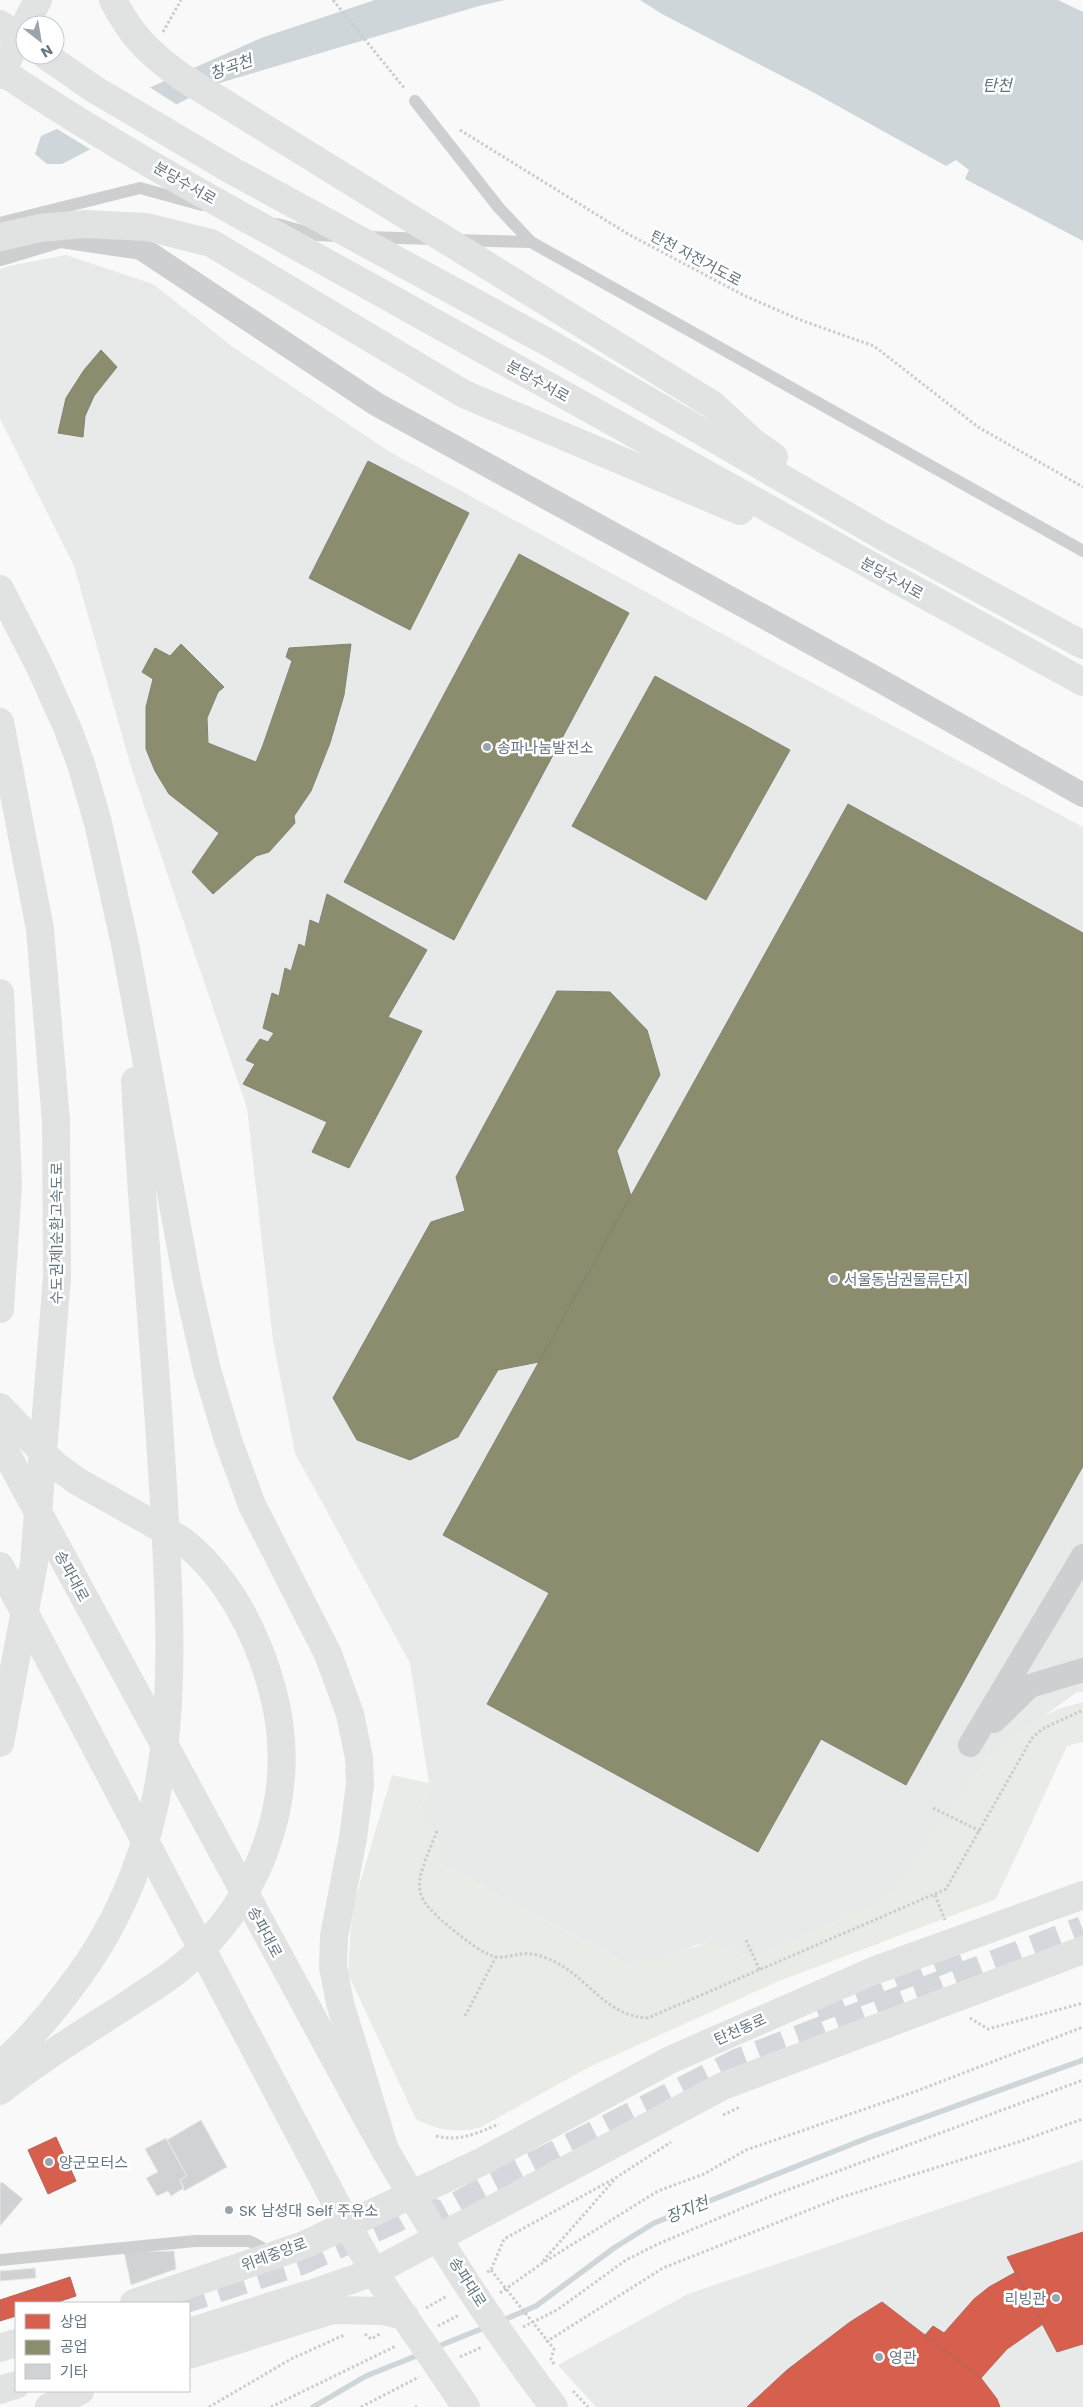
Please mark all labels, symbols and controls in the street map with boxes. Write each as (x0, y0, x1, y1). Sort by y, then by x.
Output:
north arrow (15, 15, 65, 65)
text: N (37, 40, 56, 62)
water label: 창곡천 (206, 48, 258, 85)
water label: 탄천 (982, 74, 1014, 97)
street label: 분당수서로 (150, 157, 220, 209)
street label: 탄천 자전거도로 (647, 225, 745, 291)
street label: 분당수서로 (503, 355, 573, 407)
street label: 분당수서로 (857, 552, 927, 604)
place label: 송파나눔발전소 (497, 737, 594, 758)
marker: 송파나눔발전소 (481, 741, 493, 753)
street label: 수도권제1순환고속도로 (46, 1162, 67, 1304)
place label: 서울동남권물류단지 (844, 1269, 968, 1290)
marker: 서울동남권물류단지 (828, 1273, 840, 1285)
street label: 송파대로 (50, 1547, 94, 1605)
street label: 송파대로 (243, 1903, 287, 1961)
street label: 탄천동로 (711, 2008, 769, 2050)
place label: 양군모터스 (59, 2152, 128, 2173)
marker: 양군모터스 (43, 2156, 55, 2168)
water label: 장지천 (662, 2190, 714, 2229)
place label: SK 남성대 Self 주유소 (239, 2200, 379, 2221)
marker: SK 남성대 Self 주유소 (223, 2204, 235, 2216)
street label: 위례중앙로 (238, 2232, 310, 2276)
street label: 송파대로 (444, 2253, 492, 2311)
place label: 리빙관 (1005, 2288, 1046, 2309)
marker: 리빙관 (1050, 2292, 1062, 2304)
legend (15, 2302, 190, 2392)
text: 상업 (60, 2311, 88, 2332)
text: 공업 (60, 2336, 88, 2357)
place label: 영관 (889, 2347, 917, 2368)
marker: 영관 (873, 2351, 885, 2363)
text: 기타 (60, 2361, 88, 2382)

